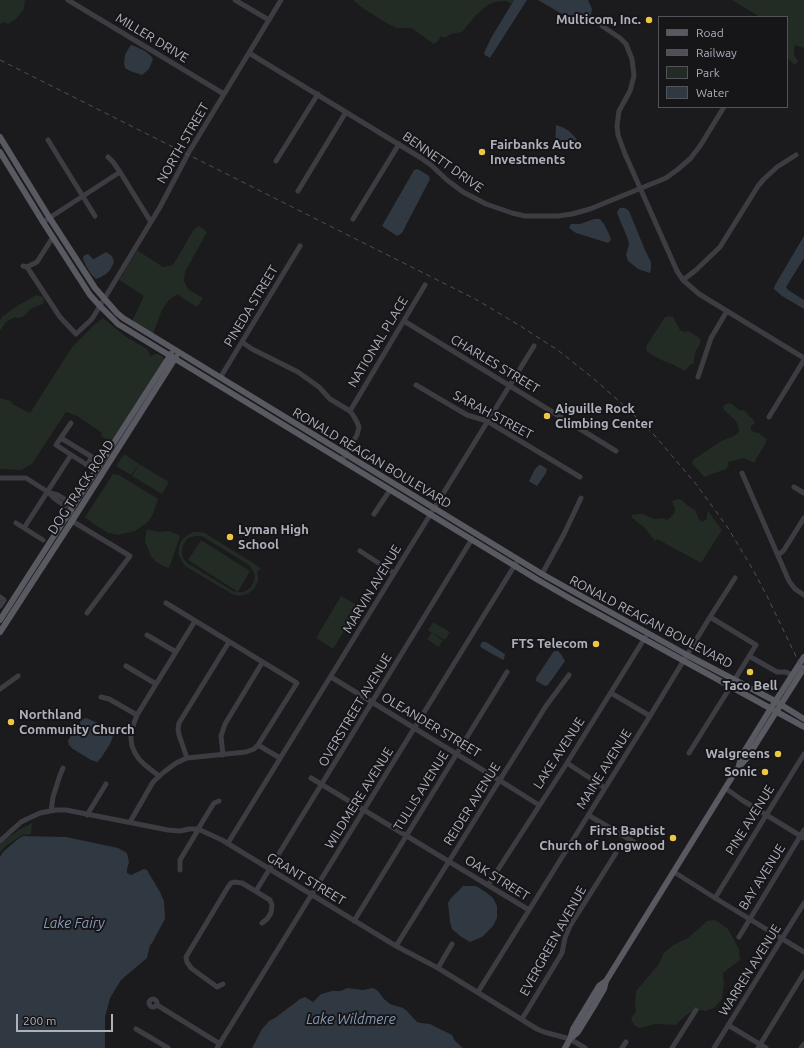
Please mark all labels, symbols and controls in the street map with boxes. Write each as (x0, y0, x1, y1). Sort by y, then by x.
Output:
street label: MILLER DRIVE (113, 10, 191, 66)
place label: Multicom, Inc. (556, 12, 641, 28)
marker: Multicom, Inc. (644, 15, 654, 25)
legend (658, 16, 788, 108)
text: Road (696, 26, 724, 39)
text: Railway (696, 46, 737, 59)
text: Park (696, 66, 720, 79)
text: Water (696, 86, 729, 99)
street label: NORTH STREET (154, 100, 212, 186)
street label: BENNETT DRIVE (399, 128, 487, 196)
place label: Fairbanks Auto Investments (490, 137, 582, 168)
marker: Fairbanks Auto Investments (477, 147, 487, 157)
street label: PINEDA STREET (221, 263, 281, 349)
street label: NATIONAL PLACE (345, 294, 411, 390)
street label: CHARLES STREET (448, 331, 542, 397)
street label: SARAH STREET (450, 387, 536, 443)
place label: Aiguille Rock Climbing Center (555, 401, 653, 432)
street label: RONALD REAGAN BOULEVARD (290, 404, 454, 512)
marker: Aiguille Rock Climbing Center (542, 411, 552, 421)
street label: DOG TRACK ROAD (45, 437, 117, 537)
place label: Lyman High School (238, 522, 309, 553)
marker: Lyman High School (225, 532, 235, 542)
street label: MARVIN AVENUE (339, 542, 405, 636)
street label: RONALD REAGAN BOULEVARD (567, 572, 735, 672)
place label: FTS Telecom (511, 636, 588, 652)
marker: FTS Telecom (591, 639, 601, 649)
street label: OVERSTREET AVENUE (315, 651, 395, 769)
marker: Taco Bell (745, 667, 755, 677)
place label: Taco Bell (722, 678, 778, 694)
street label: OLEANDER STREET (378, 689, 484, 761)
place label: Northland Community Church (19, 707, 135, 738)
street label: LAKE AVENUE (530, 714, 588, 792)
marker: Northland Community Church (6, 717, 16, 727)
street label: MAINE AVENUE (573, 726, 635, 812)
street label: WILDMERE AVENUE (321, 744, 397, 852)
place label: Walgreens (705, 746, 770, 762)
street label: TULLIS AVENUE (390, 748, 452, 834)
marker: Walgreens (773, 749, 783, 759)
street label: REIDER AVENUE (440, 760, 504, 848)
place label: Sonic (724, 764, 757, 780)
marker: Sonic (760, 767, 770, 777)
street label: PINE AVENUE (722, 782, 778, 858)
place label: First Baptist Church of Longwood (539, 823, 665, 854)
marker: First Baptist Church of Longwood (668, 833, 678, 843)
street label: BAY AVENUE (736, 841, 788, 913)
street label: GRANT STREET (264, 849, 348, 909)
street label: OAK STREET (462, 852, 532, 904)
street label: EVERGREEN AVENUE (516, 883, 590, 999)
water label: Lake Fairy (43, 915, 105, 931)
street label: WARREN AVENUE (716, 921, 784, 1019)
scale bar (18, 1006, 115, 1032)
water label: Lake Wildmere (306, 1011, 396, 1027)
text: 200 m (23, 1014, 56, 1027)

